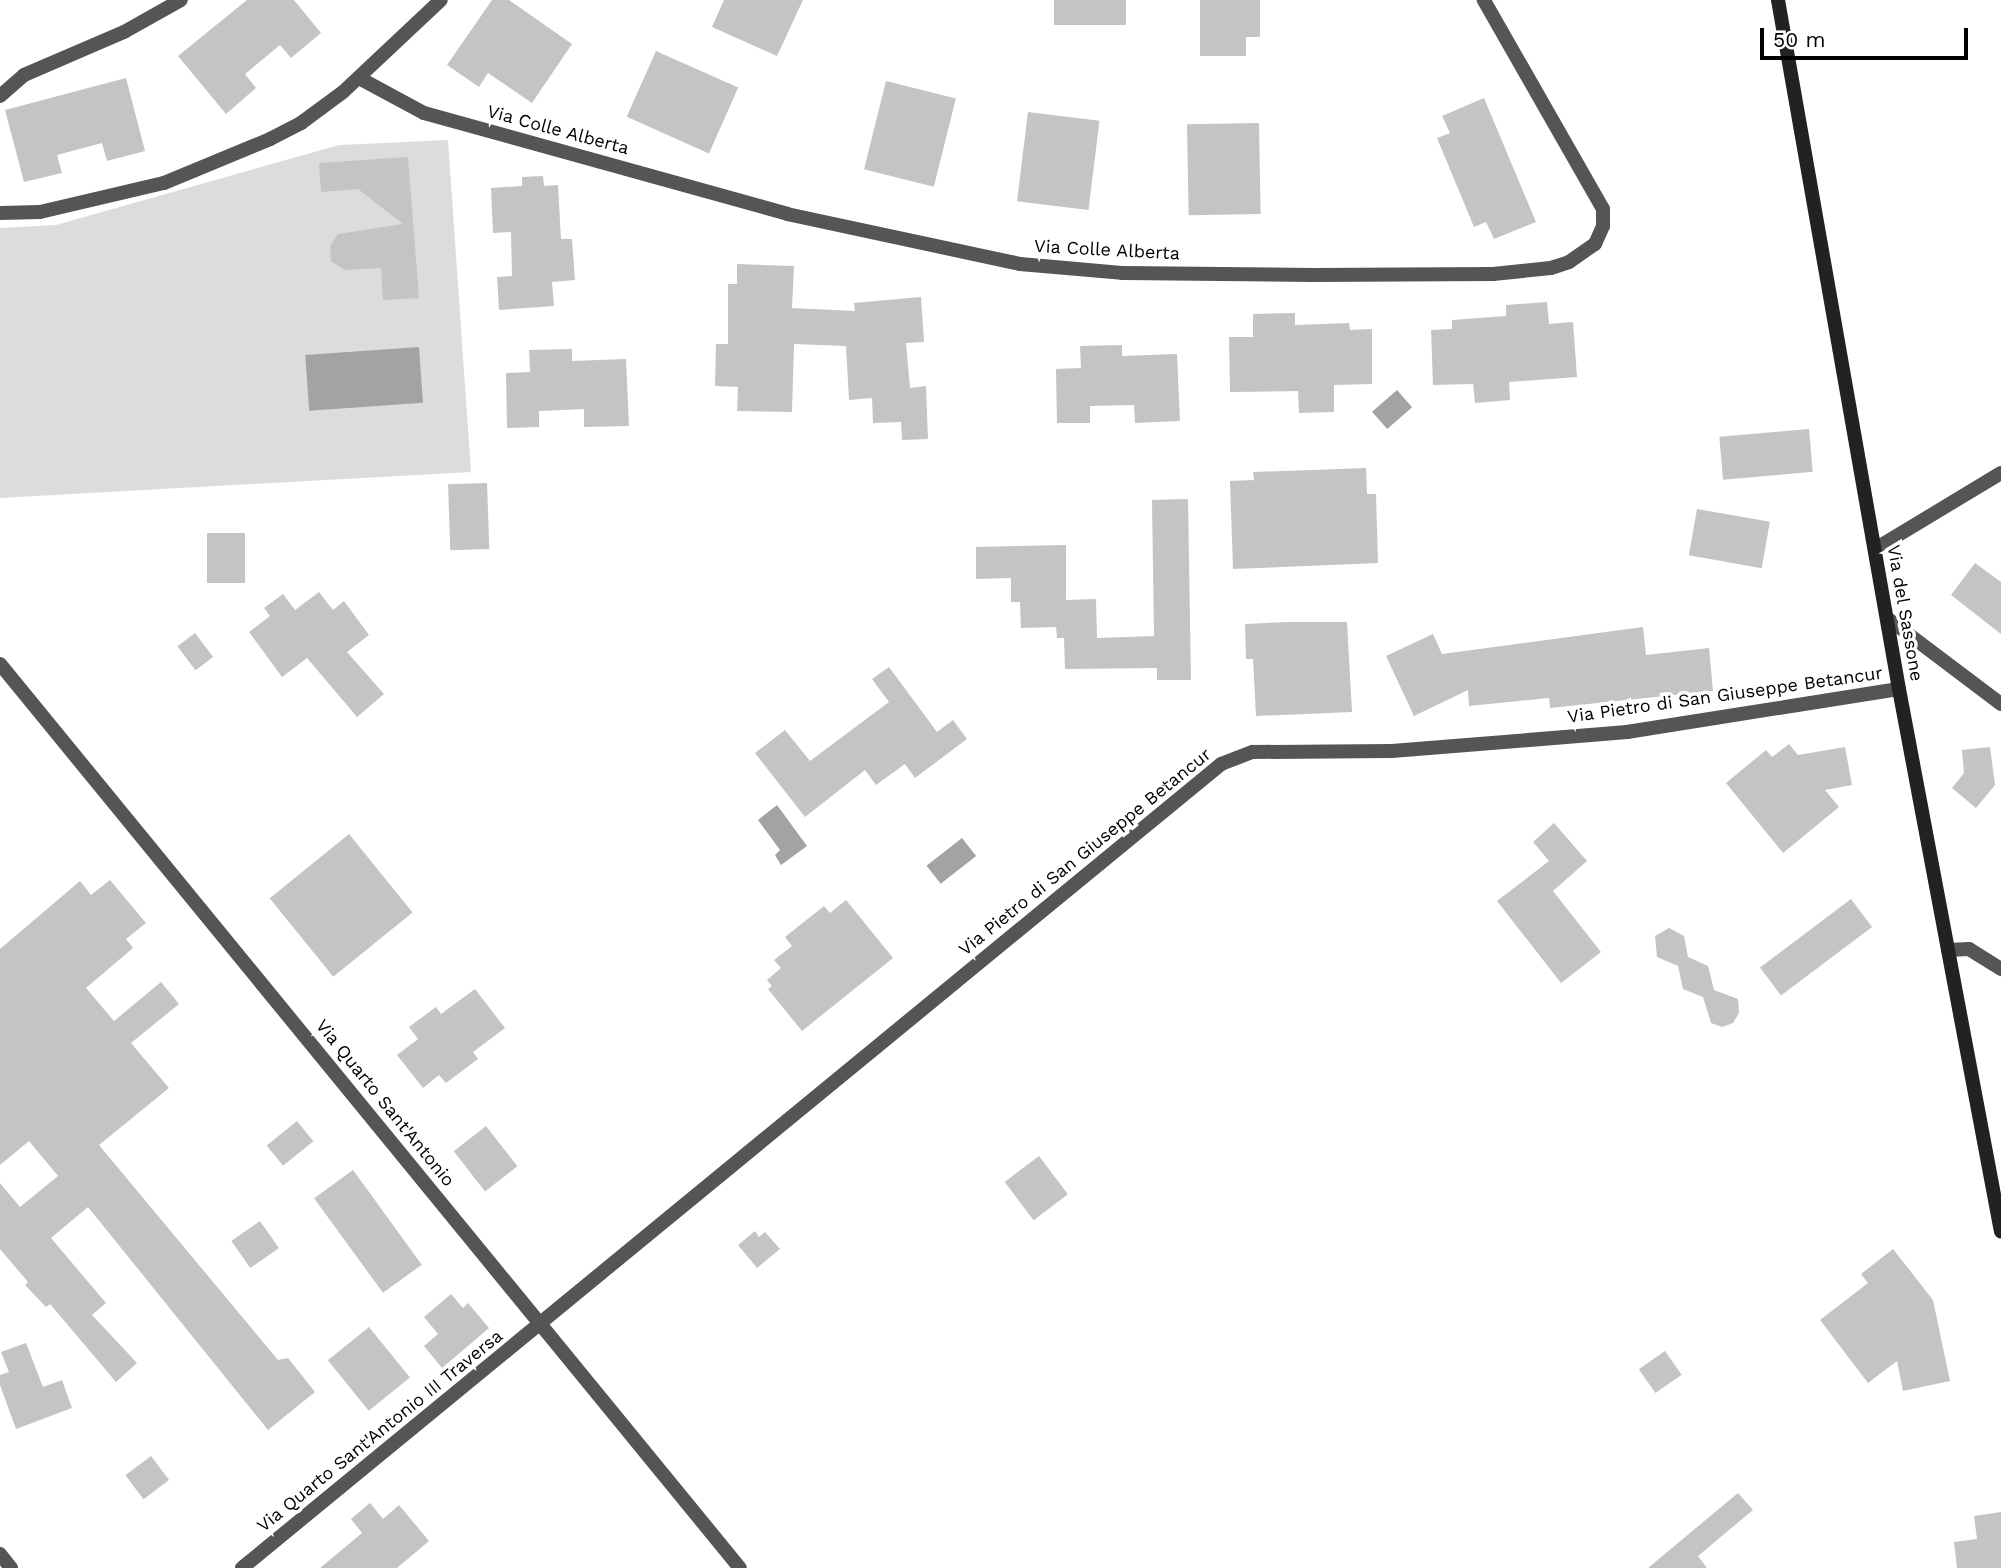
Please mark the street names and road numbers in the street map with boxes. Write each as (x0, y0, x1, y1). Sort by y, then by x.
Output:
street label: Via Colle Alberta (484, 101, 632, 159)
street label: Via Colle Alberta (1033, 235, 1181, 265)
street label: Via del Sassone (1882, 543, 1928, 683)
street label: Via Pietro di San Giuseppe Betancur (1566, 662, 1884, 728)
street label: Via Pietro di San Giuseppe Betancur (954, 743, 1216, 961)
street label: Via Quarto Sant'Antonio (311, 1015, 459, 1191)
street label: Via Quarto Sant'Antonio III Traversa (253, 1325, 507, 1537)

